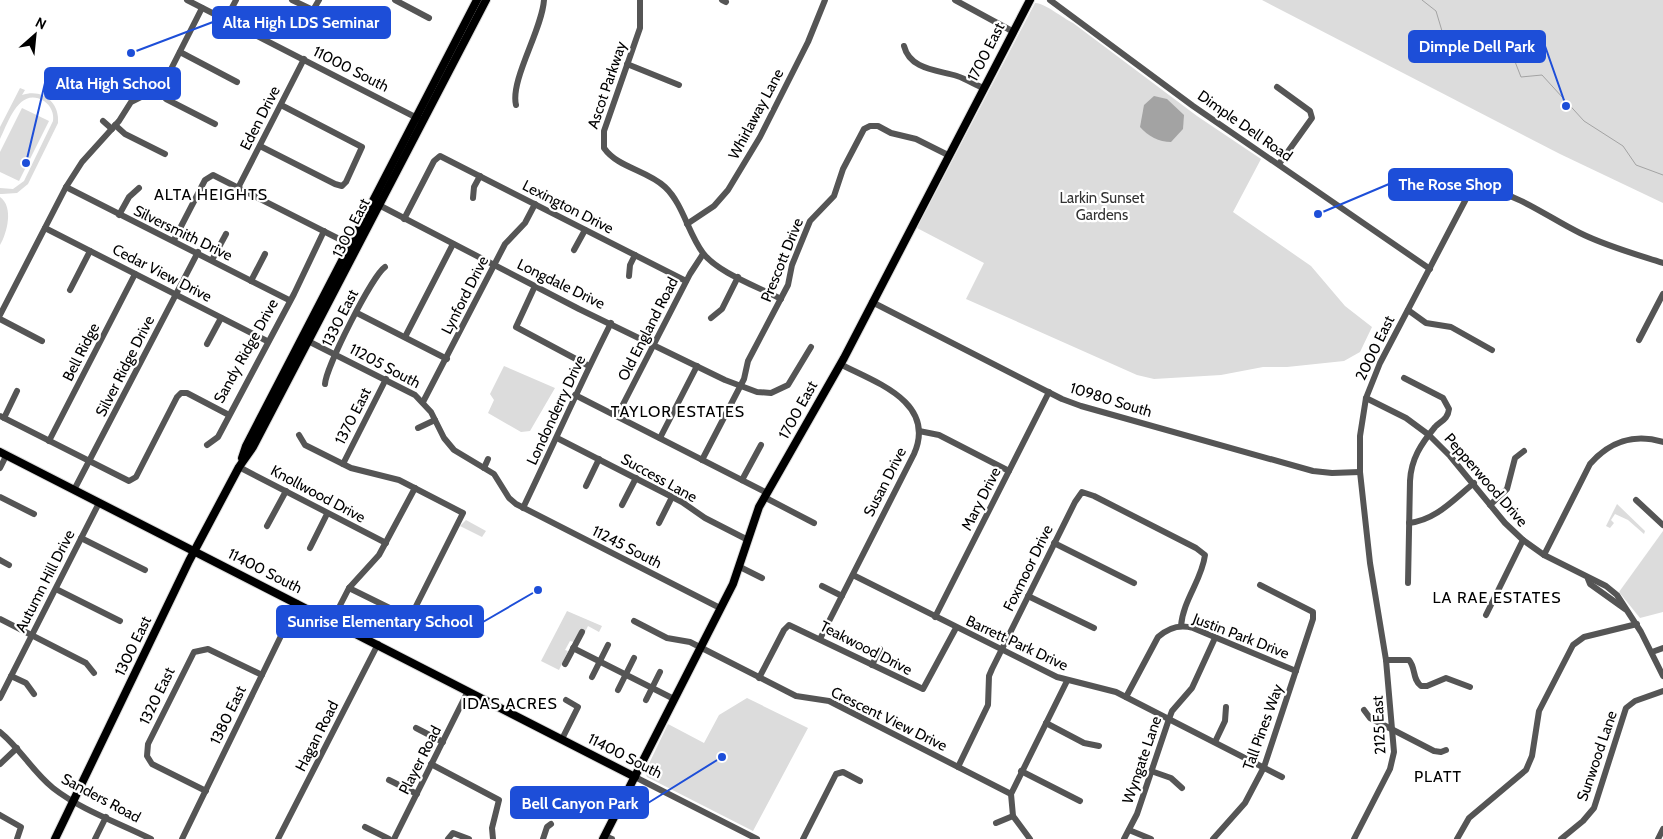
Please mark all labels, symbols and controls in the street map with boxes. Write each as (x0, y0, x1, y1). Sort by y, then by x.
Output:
callout: Alta High LDS Seminar (213, 7, 390, 38)
north arrow (10, 10, 60, 60)
text: N (32, 13, 49, 34)
text: Alta High LDS Seminar (223, 13, 380, 32)
street label: 1700 East (964, 20, 1008, 84)
callout: Dimple Dell Park (1409, 31, 1545, 62)
text: Dimple Dell Park (1419, 37, 1535, 56)
street label: Ascot Parkway (584, 39, 630, 131)
street label: 11000 South (310, 42, 392, 96)
street label: Whirlaway Lane (725, 65, 788, 162)
callout: Alta High School (45, 68, 180, 99)
text: Alta High School (56, 74, 170, 93)
street label: Eden Drive (236, 83, 284, 153)
street label: Dimple Dell Road (1194, 87, 1296, 165)
callout: The Rose Shop (1389, 169, 1512, 200)
text: The Rose Shop (1398, 175, 1502, 194)
street label: Lexington Drive (519, 176, 617, 238)
district label: ALTA HEIGHTS (154, 185, 268, 204)
park label: Larkin Sunset Gardens (1060, 189, 1144, 224)
street label: 1300 East (328, 195, 374, 261)
street label: Silversmith Drive (131, 201, 236, 265)
street label: Prescott Drive (757, 215, 807, 305)
street label: Cedar View Drive (109, 240, 215, 306)
street label: Lynford Drive (438, 253, 493, 337)
street label: Longdale Drive (514, 255, 608, 313)
street label: Old England Road (614, 274, 682, 384)
street label: 1330 East (318, 286, 362, 350)
street label: Sandy Ridge Drive (210, 296, 282, 406)
street label: Silver Ridge Drive (92, 312, 158, 420)
street label: 2000 East (1352, 313, 1398, 383)
street label: Bell Ridge (59, 320, 103, 384)
street label: 11205 South (346, 340, 424, 392)
street label: Londonderry Drive (523, 352, 589, 468)
street label: 1700 East (775, 378, 821, 442)
street label: 10980 South (1068, 379, 1154, 421)
street label: 1370 East (331, 385, 375, 447)
district label: TAYLOR ESTATES (611, 402, 745, 421)
street label: Pepperwood Drive (1441, 430, 1532, 531)
street label: Susan Drive (860, 444, 910, 520)
street label: Success Lane (618, 450, 700, 506)
street label: Knollwood Drive (268, 461, 369, 527)
street label: Mary Drive (957, 464, 1005, 534)
street label: 11245 South (589, 522, 665, 572)
street label: Foxmoor Drive (999, 522, 1057, 614)
street label: Autumn Hill Drive (11, 527, 79, 635)
street label: 11400 South (225, 545, 305, 597)
district label: LA RAE ESTATES (1432, 588, 1562, 607)
callout: Sunrise Elementary School (277, 606, 483, 637)
street label: Justin Park Drive (1189, 609, 1292, 663)
street label: Barrett Park Drive (963, 611, 1071, 675)
text: Sunrise Elementary School (287, 612, 473, 631)
street label: 1300 East (111, 613, 155, 679)
street label: Teakwood Drive (817, 617, 915, 679)
street label: 1320 East (135, 664, 179, 728)
street label: Tall Pines Way (1239, 681, 1287, 772)
street label: 1380 East (206, 683, 250, 747)
street label: Crescent View Drive (828, 683, 950, 755)
district label: IDAS ACRES (462, 694, 558, 713)
street label: 2125 East (1368, 695, 1390, 755)
street label: Hagan Road (292, 698, 342, 774)
street label: Sunwood Lane (1573, 708, 1621, 804)
street label: Wyngate Lane (1119, 714, 1165, 806)
street label: Player Road (395, 723, 445, 797)
street label: 11400 South (585, 730, 665, 782)
district label: PLATT (1414, 767, 1462, 786)
street label: Sanders Road (58, 770, 144, 826)
callout: Bell Canyon Park (511, 787, 648, 818)
text: Bell Canyon Park (522, 794, 639, 813)

